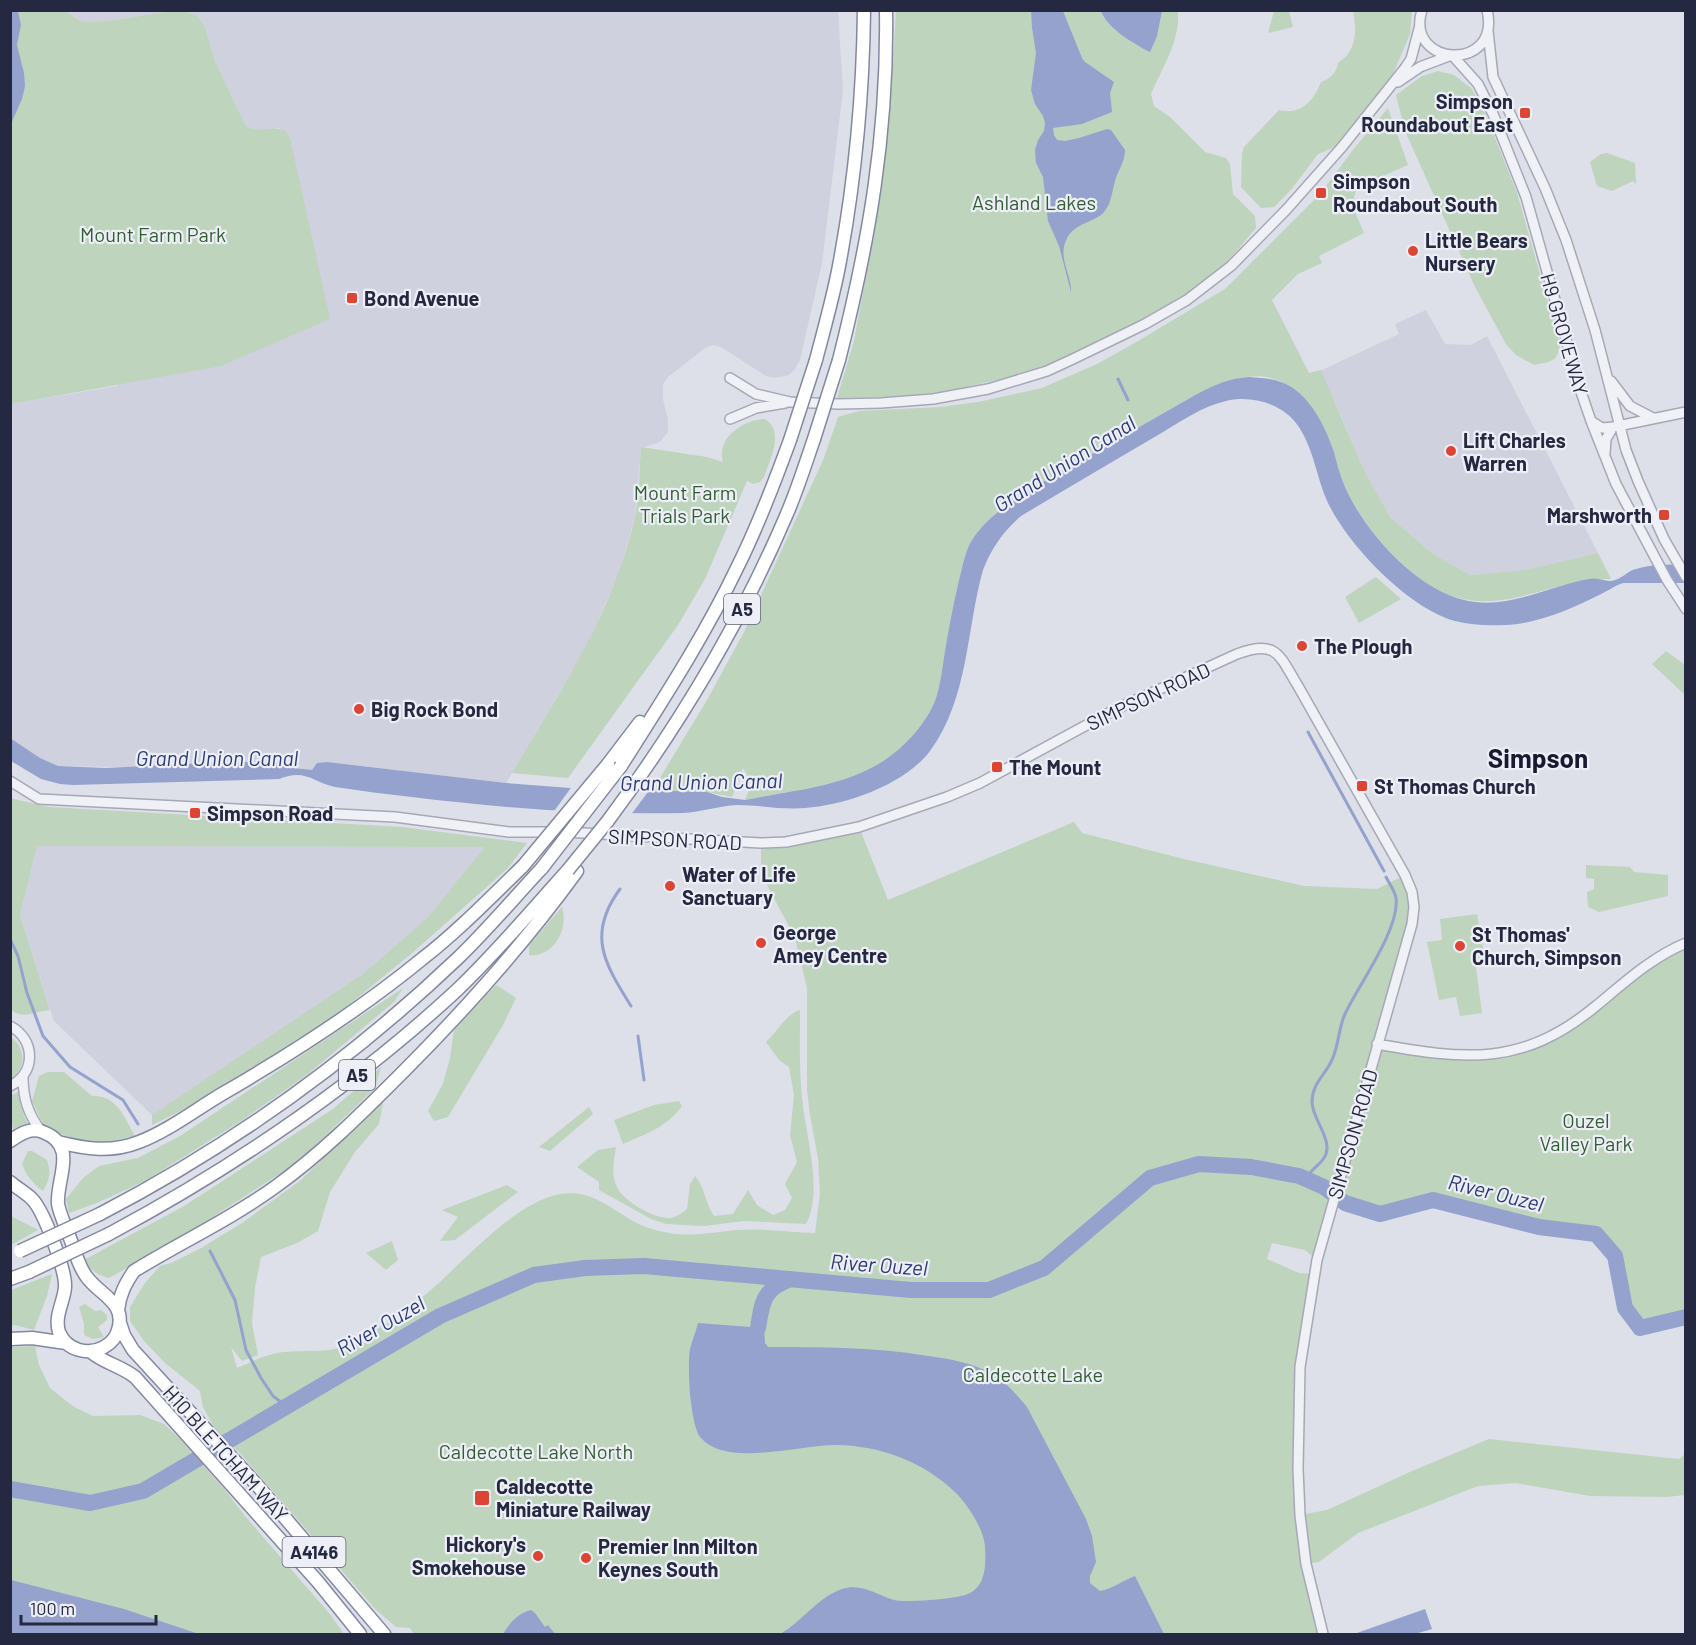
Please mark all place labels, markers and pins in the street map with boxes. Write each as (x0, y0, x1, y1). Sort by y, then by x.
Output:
place label: Simpson Roundabout East (1361, 89, 1513, 136)
marker: Simpson Roundabout East (1518, 106, 1532, 120)
place label: Simpson Roundabout South (1333, 169, 1497, 216)
marker: Simpson Roundabout South (1314, 186, 1328, 200)
place label: Little Bears Nursery (1425, 228, 1528, 275)
marker: Little Bears Nursery (1406, 244, 1420, 258)
place label: Bond Avenue (364, 286, 480, 310)
marker: Bond Avenue (345, 291, 359, 305)
place label: Lift Charles Warren (1463, 428, 1566, 475)
marker: Lift Charles Warren (1444, 444, 1458, 458)
place label: Marshworth (1547, 503, 1652, 527)
marker: Marshworth (1657, 508, 1671, 522)
place label: The Plough (1314, 634, 1412, 658)
marker: The Plough (1295, 639, 1309, 653)
place label: Big Rock Bond (371, 697, 498, 721)
marker: Big Rock Bond (352, 702, 366, 716)
place label: The Mount (1009, 755, 1101, 779)
marker: The Mount (990, 760, 1004, 774)
place label: St Thomas Church (1374, 774, 1536, 798)
marker: St Thomas Church (1355, 779, 1369, 793)
place label: Simpson Road (207, 801, 333, 825)
marker: Simpson Road (188, 806, 202, 820)
place label: Water of Life Sanctuary (682, 862, 796, 909)
marker: Water of Life Sanctuary (663, 879, 677, 893)
place label: George Amey Centre (773, 920, 887, 967)
place label: St Thomas' Church, Simpson (1472, 922, 1621, 969)
marker: George Amey Centre (754, 936, 768, 950)
marker: St Thomas' Church, Simpson (1453, 939, 1467, 953)
place label: Caldecotte Miniature Railway (496, 1474, 651, 1521)
marker: Caldecotte Miniature Railway (473, 1489, 491, 1507)
place label: Hickory's Smokehouse (412, 1532, 526, 1579)
place label: Premier Inn Milton Keynes South (598, 1534, 758, 1581)
marker: Hickory's Smokehouse (531, 1549, 545, 1563)
marker: Premier Inn Milton Keynes South (579, 1551, 593, 1565)

